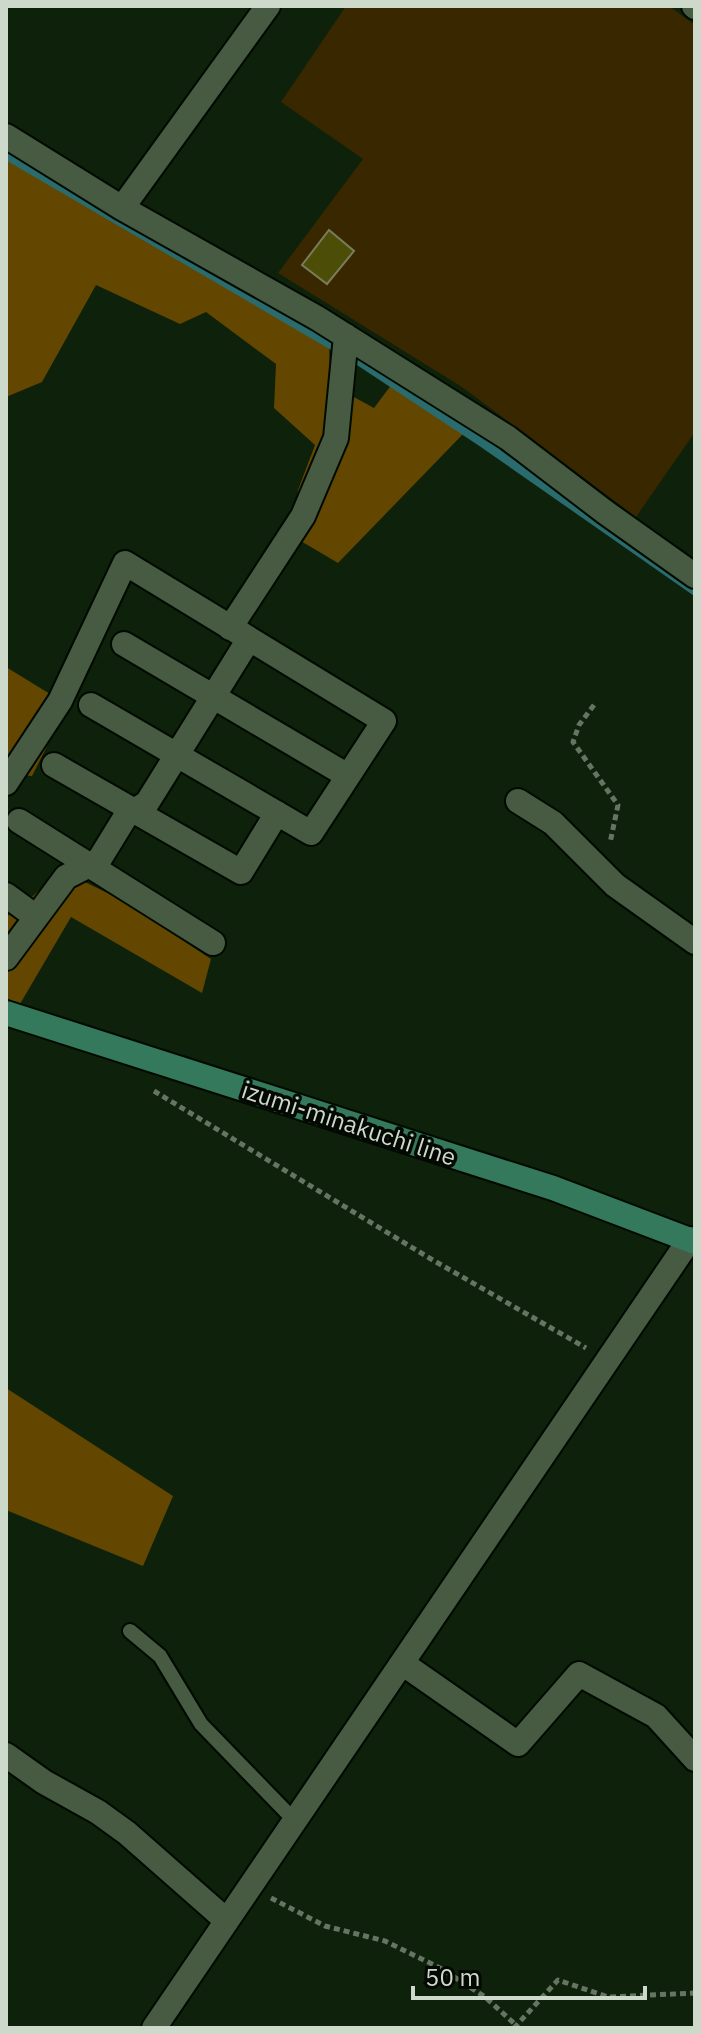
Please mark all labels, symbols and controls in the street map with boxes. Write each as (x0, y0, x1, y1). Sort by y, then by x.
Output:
street label: izumi-minakuchi line (238, 1073, 460, 1173)
scale bar (413, 1950, 645, 2000)
text: 50 m (425, 1961, 480, 1993)

